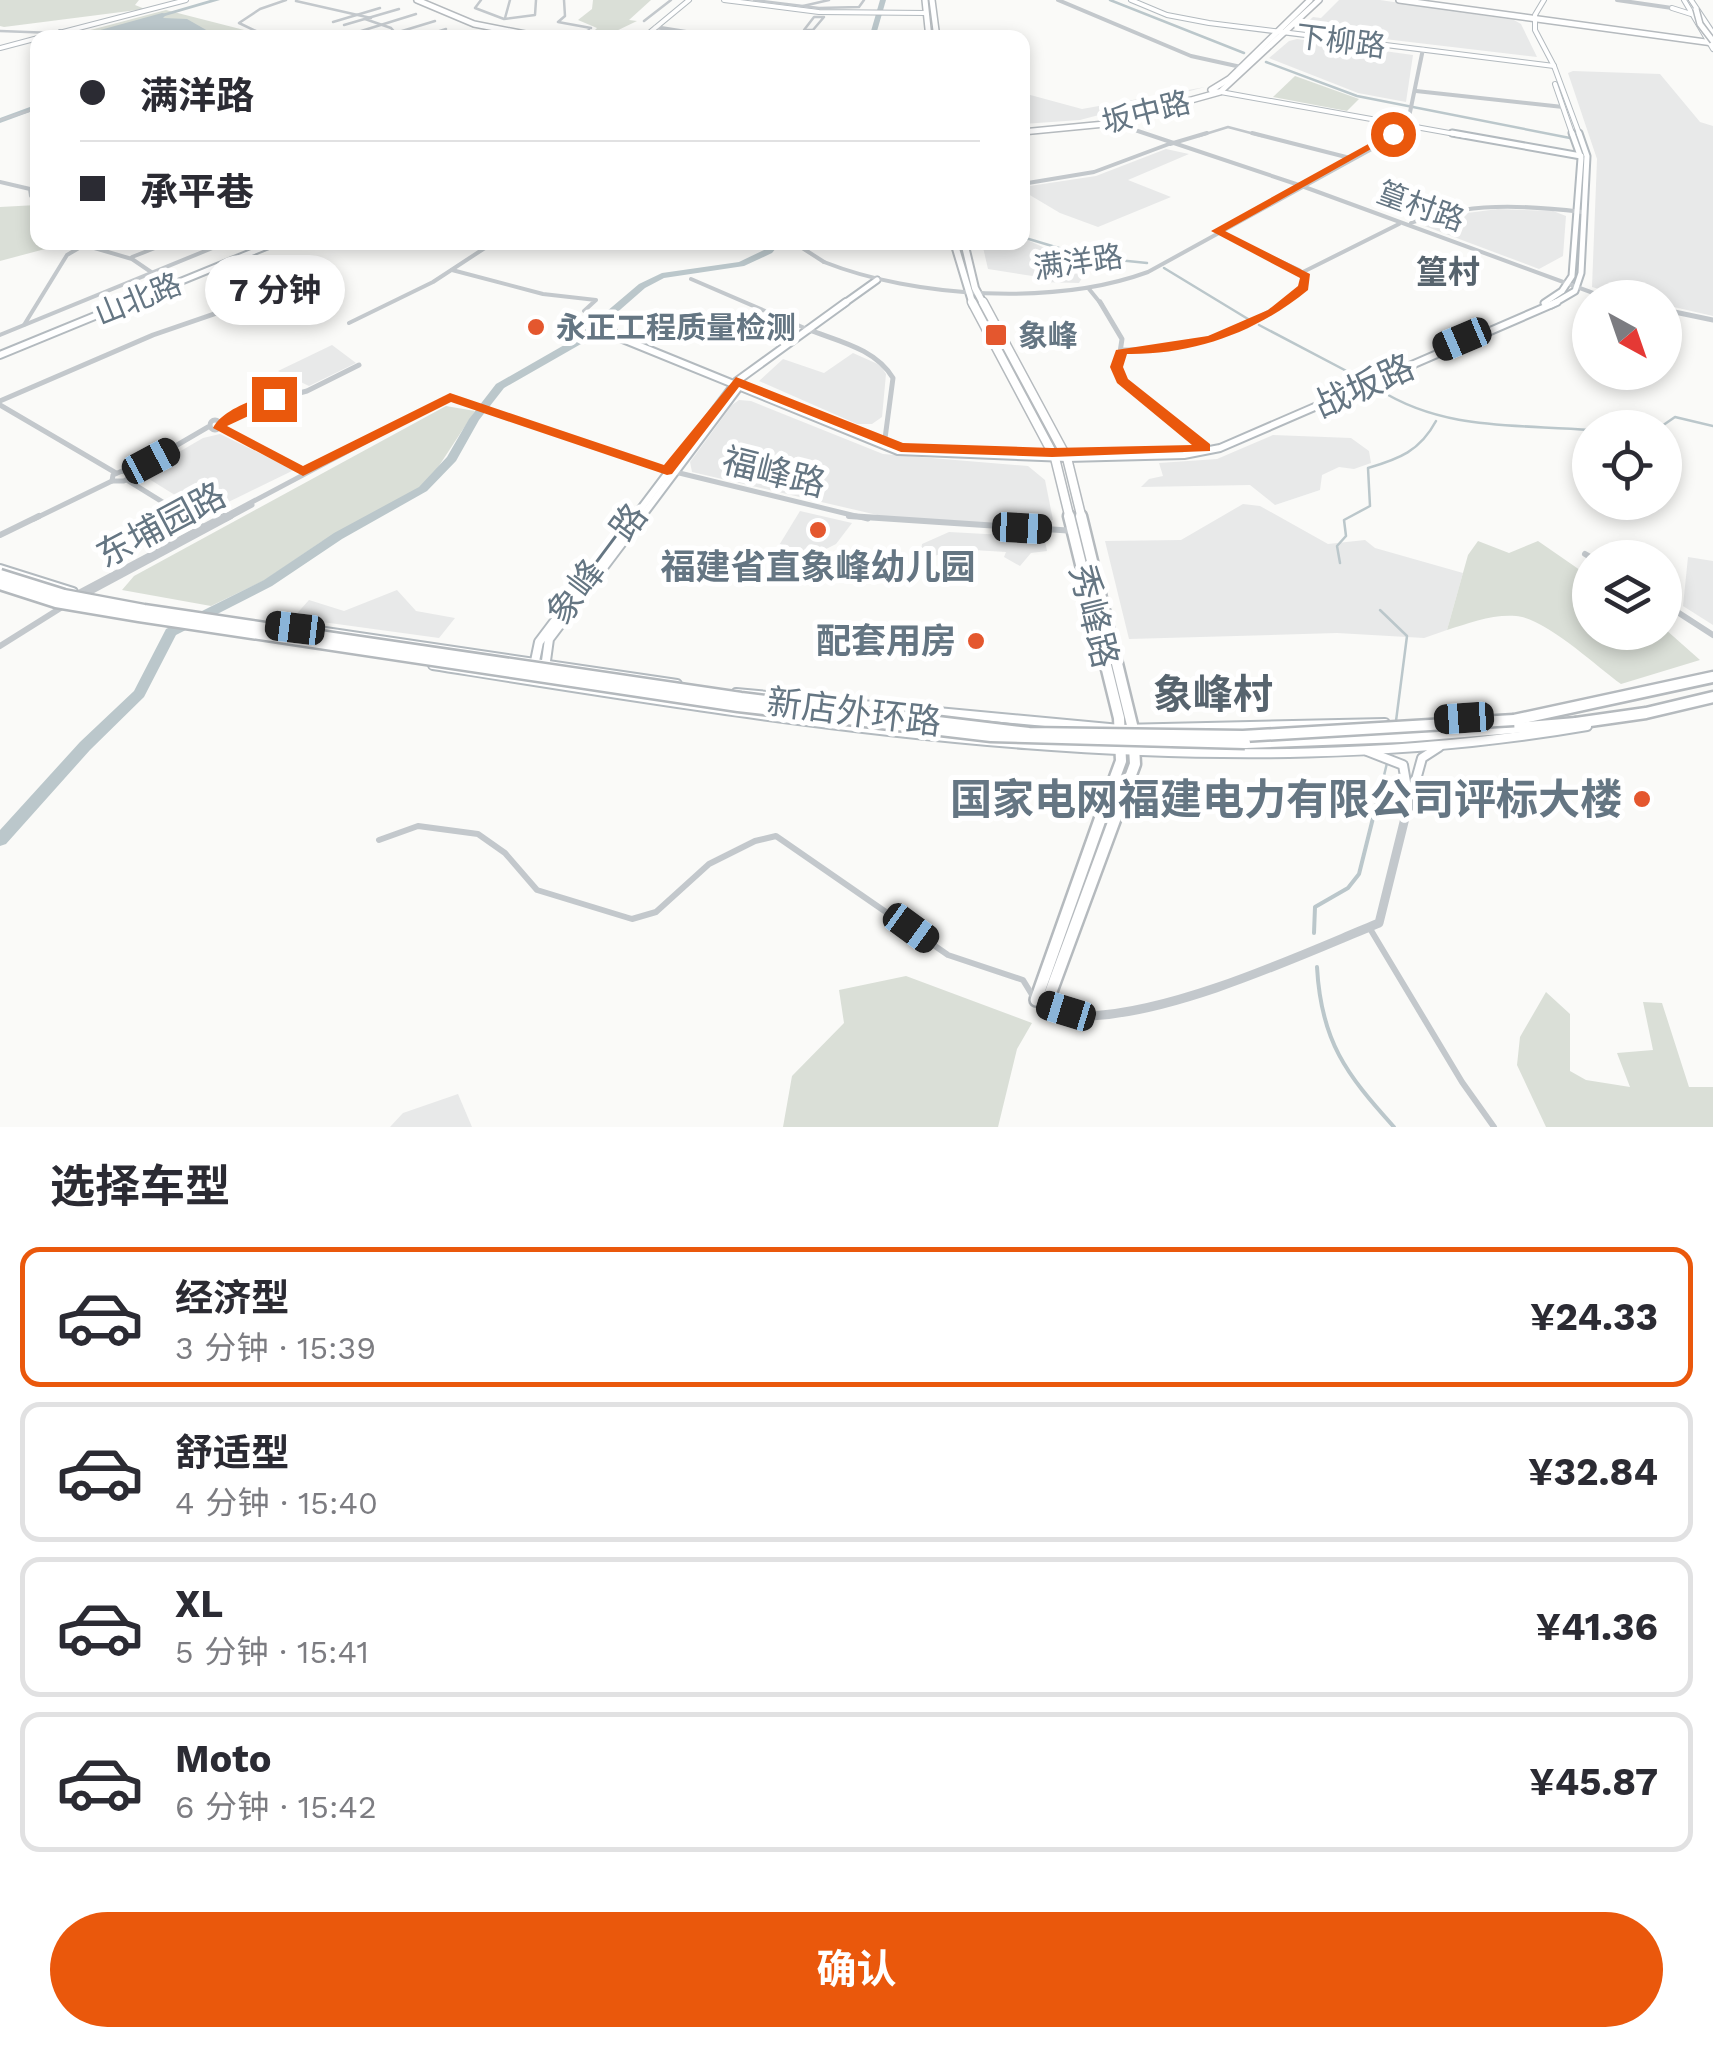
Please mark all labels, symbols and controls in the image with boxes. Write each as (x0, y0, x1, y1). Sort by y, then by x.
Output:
street label: 下柳路 (1294, 18, 1388, 64)
text: 满洋路 (140, 74, 254, 118)
street label: 坂中路 (1098, 84, 1194, 140)
route start (1371, 112, 1416, 157)
text: 承平巷 (140, 170, 254, 214)
street label: 篁村路 (1373, 174, 1469, 238)
street label: 满洋路 (1031, 238, 1125, 286)
district label: 篁村 (1416, 253, 1480, 291)
callout: 7 分钟 (204, 254, 344, 324)
street label: 山北路 (90, 266, 186, 332)
text: 7 分钟 (229, 271, 321, 309)
north arrow (1572, 280, 1682, 390)
map controls (1572, 280, 1682, 650)
place label: 永正工程质量检测 (556, 310, 796, 345)
car (1429, 313, 1495, 365)
marker: 永正工程质量检测 (525, 316, 547, 338)
place label: 象峰 (1018, 318, 1078, 353)
marker: 象峰 (983, 322, 1009, 348)
street label: 战坂路 (1307, 345, 1421, 427)
route end (252, 377, 297, 422)
button: locate (1572, 410, 1682, 520)
car (117, 434, 185, 488)
street label: 福峰路 (718, 439, 830, 505)
street label: 东埔园路 (89, 474, 233, 576)
street label: 象峰一路 (538, 495, 656, 633)
car (991, 511, 1053, 545)
marker: 福建省直象峰幼儿园 (807, 519, 829, 541)
button: layers (1572, 540, 1682, 650)
place label: 福建省直象峰幼儿园 (660, 546, 976, 588)
street label: 秀峰路 (1061, 560, 1127, 672)
car (263, 609, 327, 647)
place label: 配套用房 (816, 620, 956, 662)
marker: 配套用房 (965, 630, 987, 652)
district label: 象峰村 (1153, 671, 1273, 718)
street label: 新店外环路 (765, 680, 943, 744)
car (1433, 701, 1495, 735)
place label: 国家电网福建电力有限公司评标大楼 (950, 775, 1622, 824)
marker: 国家电网福建电力有限公司评标大楼 (1631, 788, 1653, 810)
car (878, 898, 944, 958)
car (1033, 988, 1099, 1034)
text: 选择车型 (50, 1160, 230, 1213)
icon: car (55, 1272, 145, 1362)
text: 经济型 (175, 1276, 289, 1320)
text: ¥24.33 (1530, 1295, 1658, 1339)
text: 3 分钟 · 15:39 (175, 1329, 376, 1367)
icon: car (55, 1427, 145, 1517)
text: 舒适型 (175, 1431, 289, 1475)
text: ¥32.84 (1528, 1450, 1658, 1494)
text: 4 分钟 · 15:40 (175, 1484, 378, 1522)
icon: car (55, 1582, 145, 1672)
text: XL (175, 1582, 223, 1626)
text: ¥41.36 (1536, 1605, 1658, 1649)
text: 5 分钟 · 15:41 (175, 1633, 369, 1671)
icon: car (55, 1737, 145, 1827)
text: Moto (175, 1737, 271, 1781)
text: ¥45.87 (1529, 1760, 1658, 1804)
text: 6 分钟 · 15:42 (175, 1788, 377, 1826)
button: 确认 (50, 1912, 1663, 2027)

